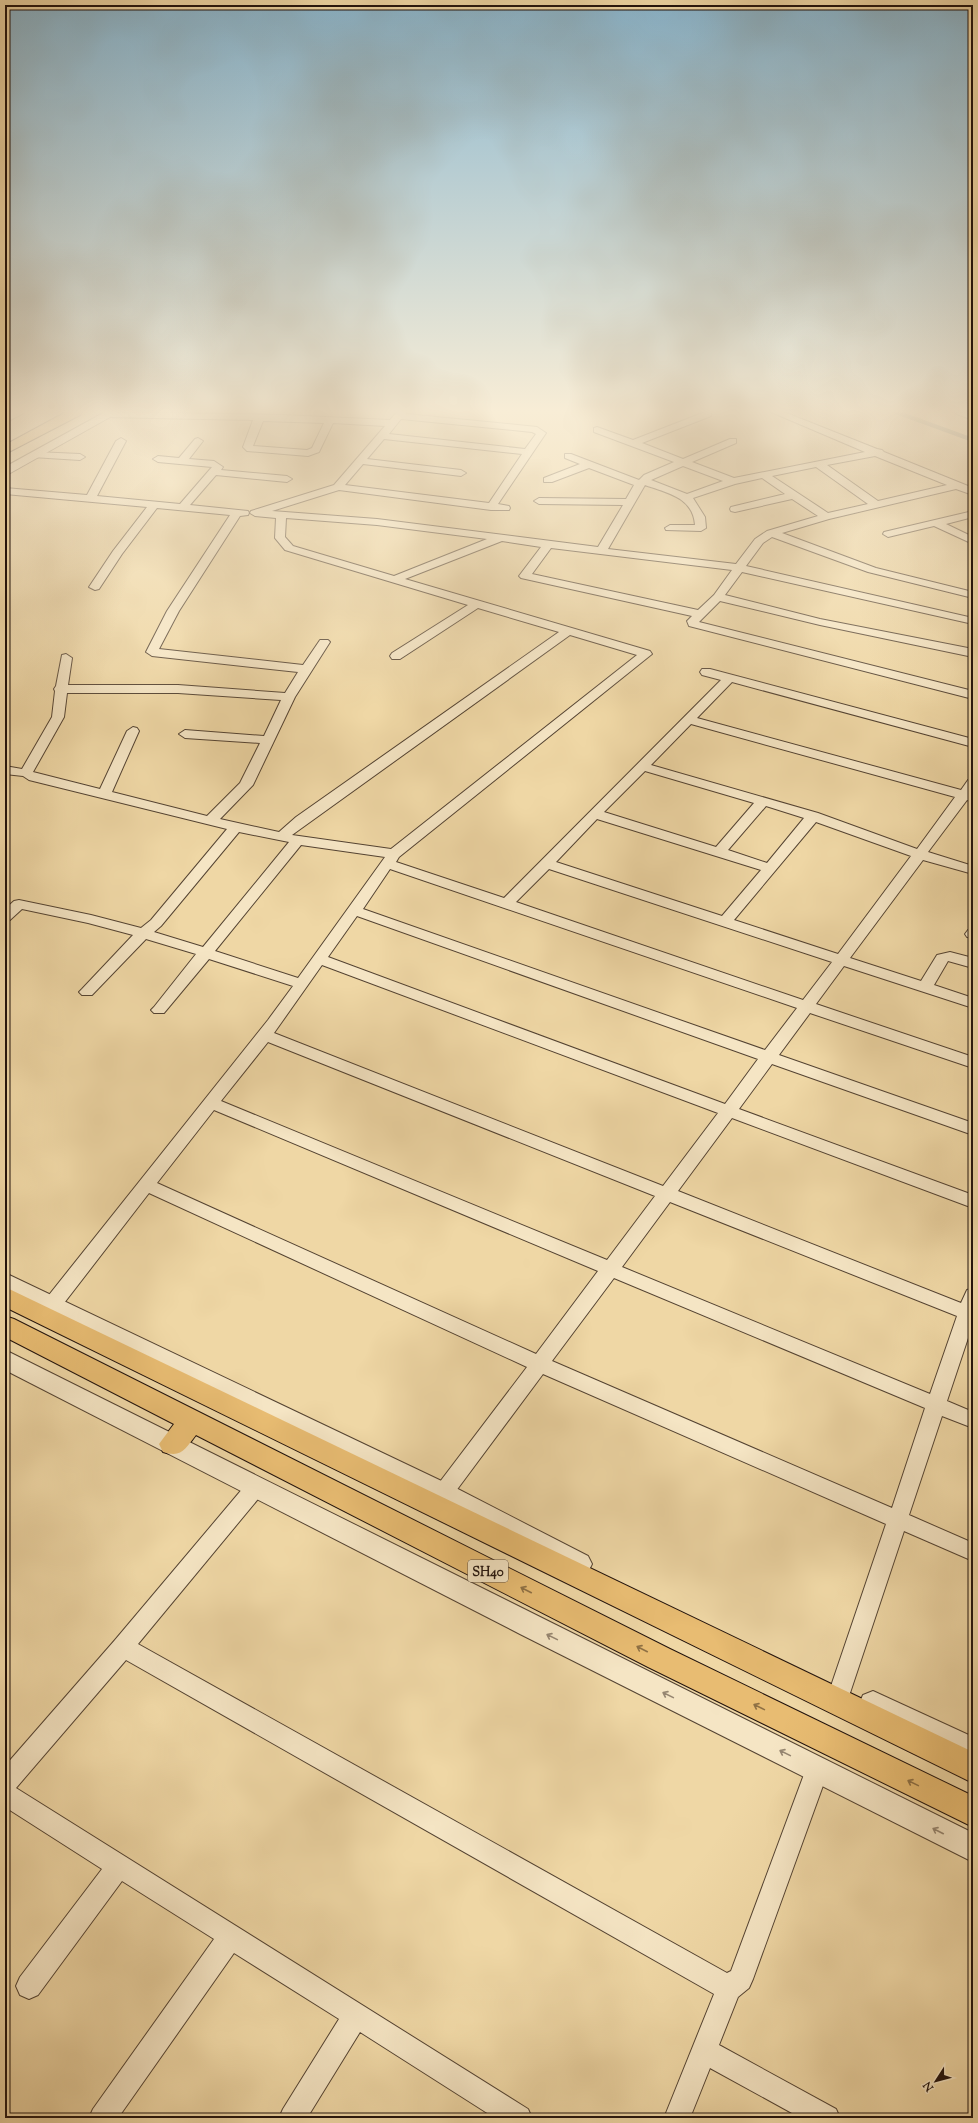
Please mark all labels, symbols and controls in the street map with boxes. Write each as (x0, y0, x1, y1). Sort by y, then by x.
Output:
road number: SH40 (468, 1560, 508, 1582)
one-way arrow (520, 1586, 532, 1593)
one-way arrow (546, 1633, 558, 1641)
one-way arrow (636, 1645, 648, 1652)
one-way arrow (662, 1691, 674, 1699)
one-way arrow (753, 1703, 765, 1710)
one-way arrow (779, 1749, 791, 1757)
one-way arrow (907, 1779, 919, 1786)
one-way arrow (932, 1827, 944, 1834)
north arrow (916, 2061, 956, 2101)
text: N (920, 2078, 938, 2095)

